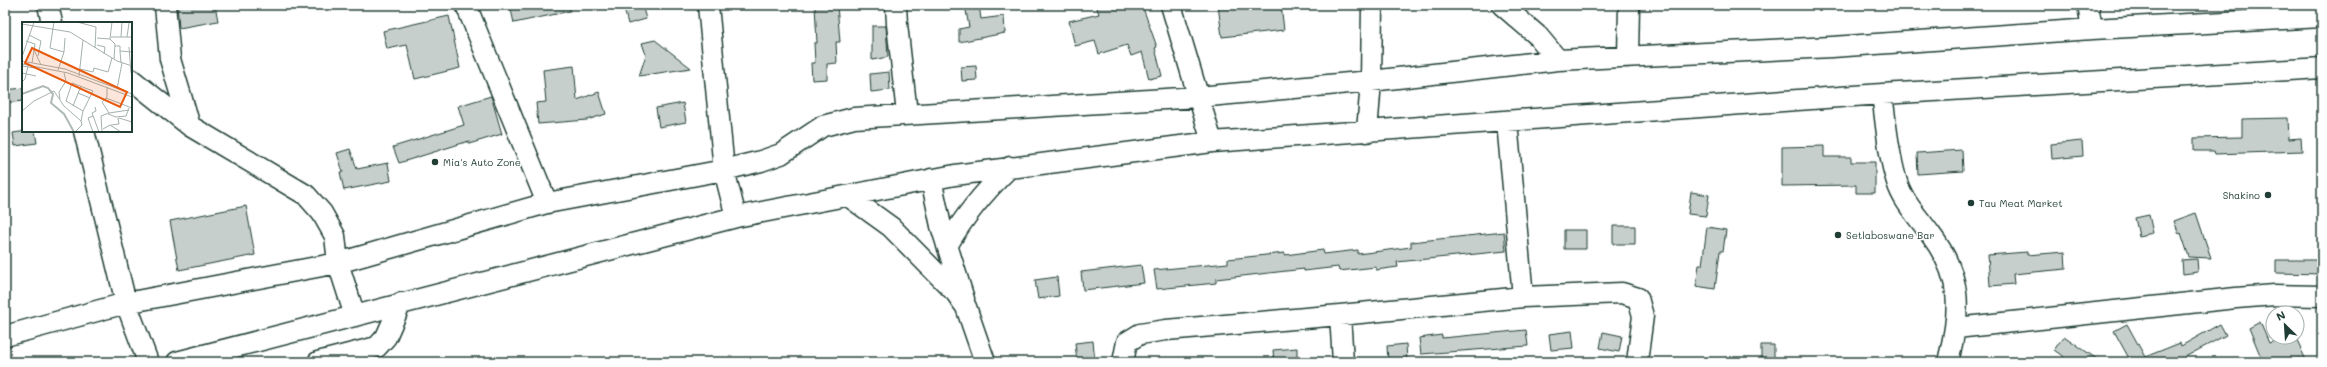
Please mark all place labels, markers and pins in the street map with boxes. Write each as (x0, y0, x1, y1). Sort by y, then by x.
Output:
place label: Mia's Auto Zone (443, 155, 521, 169)
marker: Mia's Auto Zone (430, 157, 440, 167)
place label: Shakino (2223, 188, 2260, 202)
marker: Shakino (2263, 190, 2273, 200)
place label: Tau Meat Market (1979, 196, 2063, 210)
marker: Tau Meat Market (1966, 198, 1976, 208)
place label: Setlaboswane Bar (1846, 228, 1935, 242)
marker: Setlaboswane Bar (1833, 230, 1843, 240)

